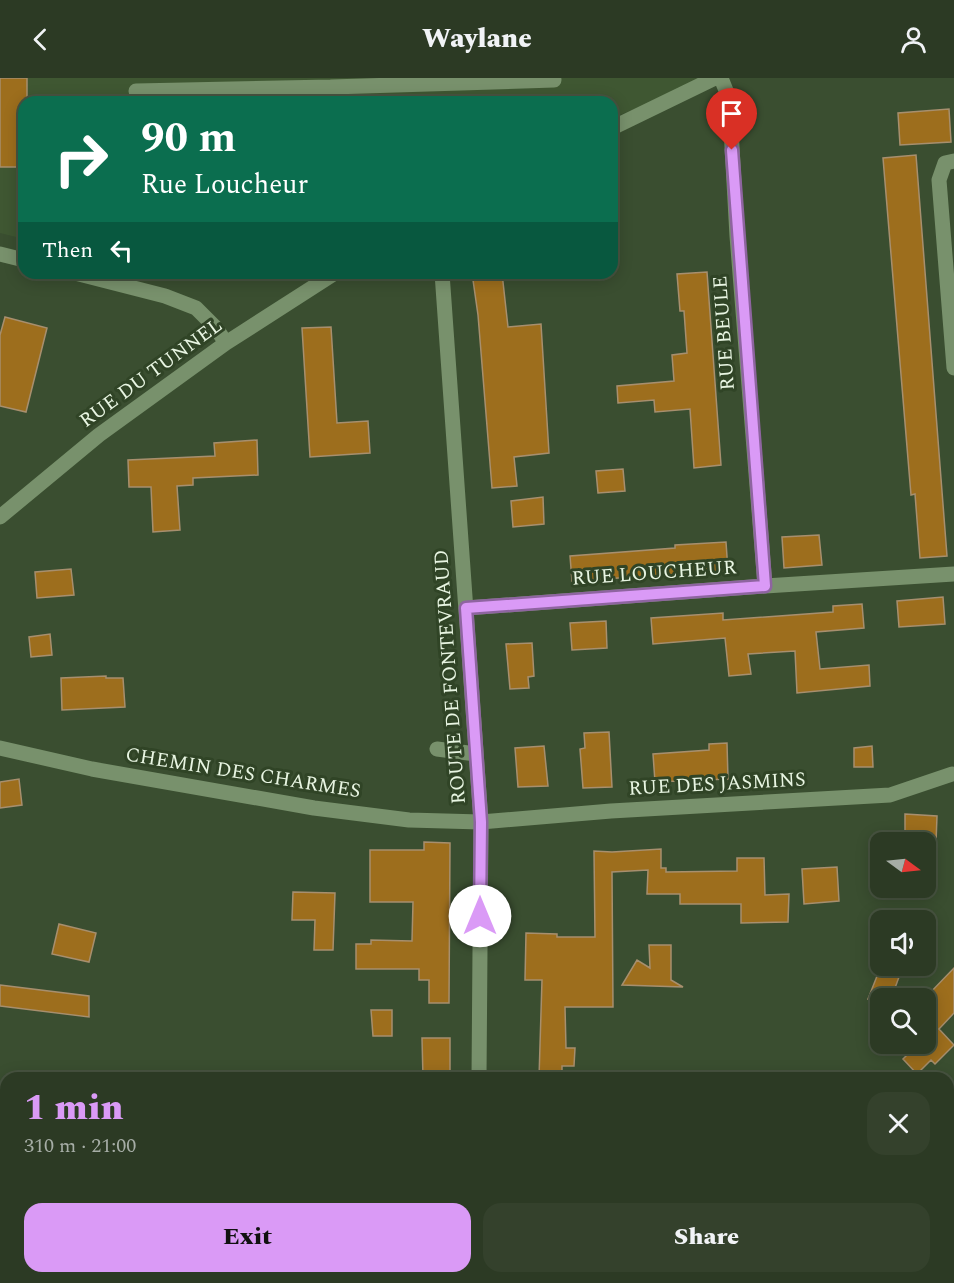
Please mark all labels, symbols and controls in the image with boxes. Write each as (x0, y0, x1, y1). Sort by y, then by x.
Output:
text: Waylane (422, 18, 532, 60)
icon: back (24, 23, 57, 56)
icon: person (897, 23, 930, 56)
pin (706, 88, 757, 150)
icon: arrive (715, 97, 748, 130)
text: 90 m (141, 107, 236, 170)
icon: right (42, 120, 120, 198)
text: Rue Loucheur (141, 164, 308, 206)
text: Then (42, 234, 93, 267)
icon: left (105, 234, 138, 267)
street label: RUE BEULE (705, 275, 743, 391)
street label: RUE DU TUNNEL (73, 311, 229, 435)
street label: ROUTE DE FONTEVRAUD (426, 549, 474, 805)
street label: RUE LOUCHEUR (571, 552, 738, 594)
street label: CHEMIN DES CHARMES (123, 740, 363, 806)
street label: RUE DES JASMINS (628, 764, 806, 804)
north arrow (870, 832, 936, 898)
map controls (870, 832, 936, 1054)
position arrow (448, 884, 512, 948)
button: sound (870, 910, 936, 976)
button: search (870, 988, 936, 1054)
text: 1 min (24, 1081, 124, 1136)
button: close (867, 1092, 930, 1155)
text: 310 m · 21:00 (24, 1131, 136, 1161)
button: Exit (24, 1203, 471, 1272)
button: Share (483, 1203, 930, 1272)

